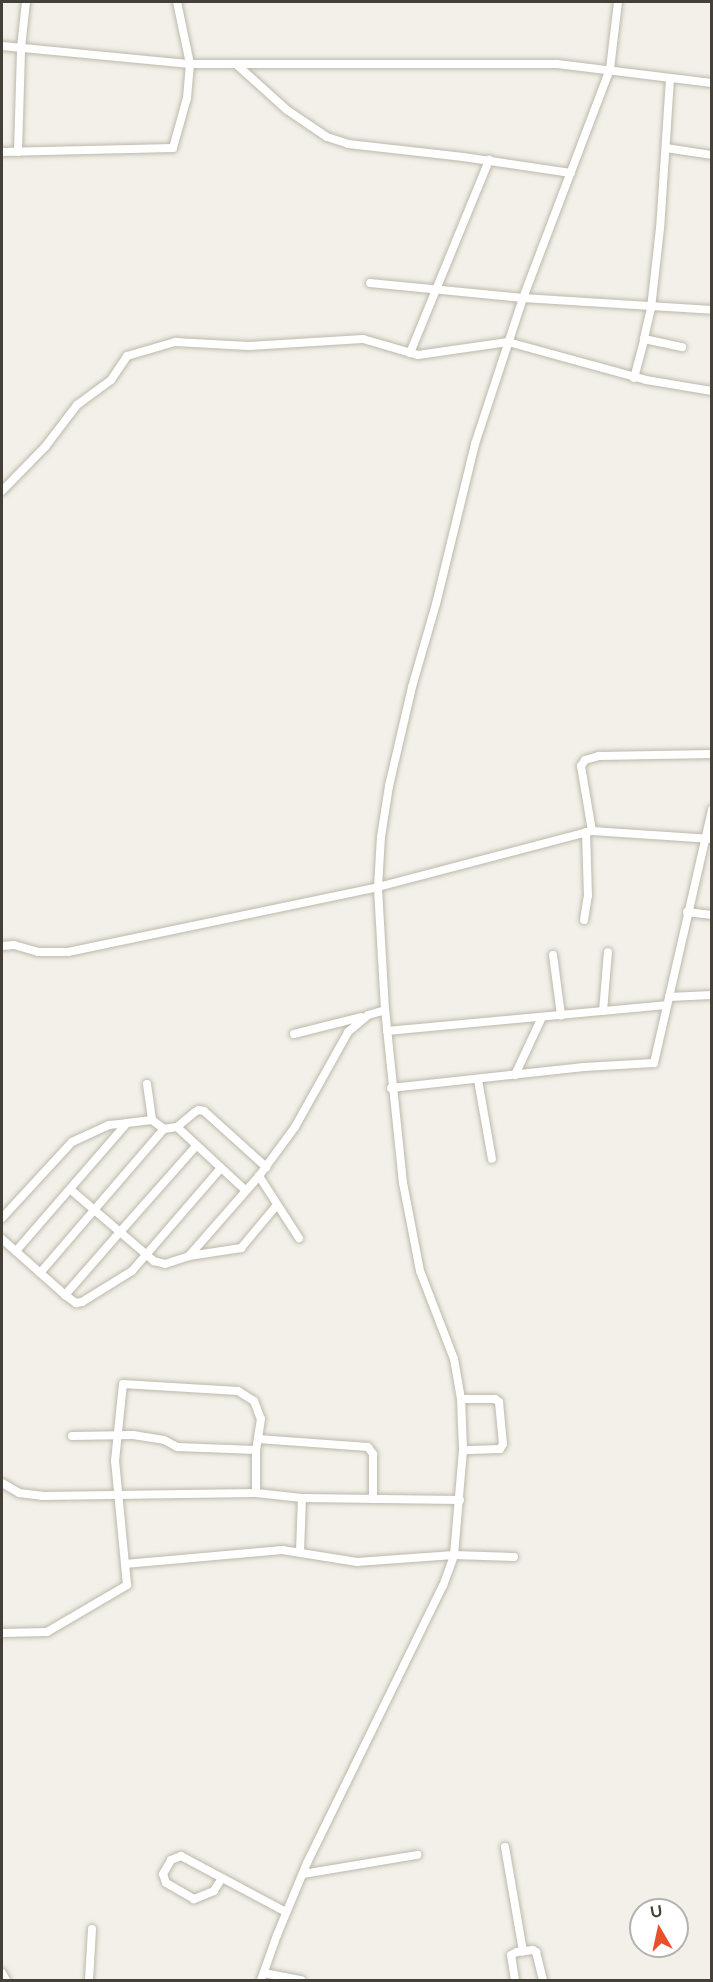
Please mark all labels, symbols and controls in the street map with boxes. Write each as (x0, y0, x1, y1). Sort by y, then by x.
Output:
north arrow (629, 1898, 689, 1958)
text: U (649, 1901, 664, 1922)

